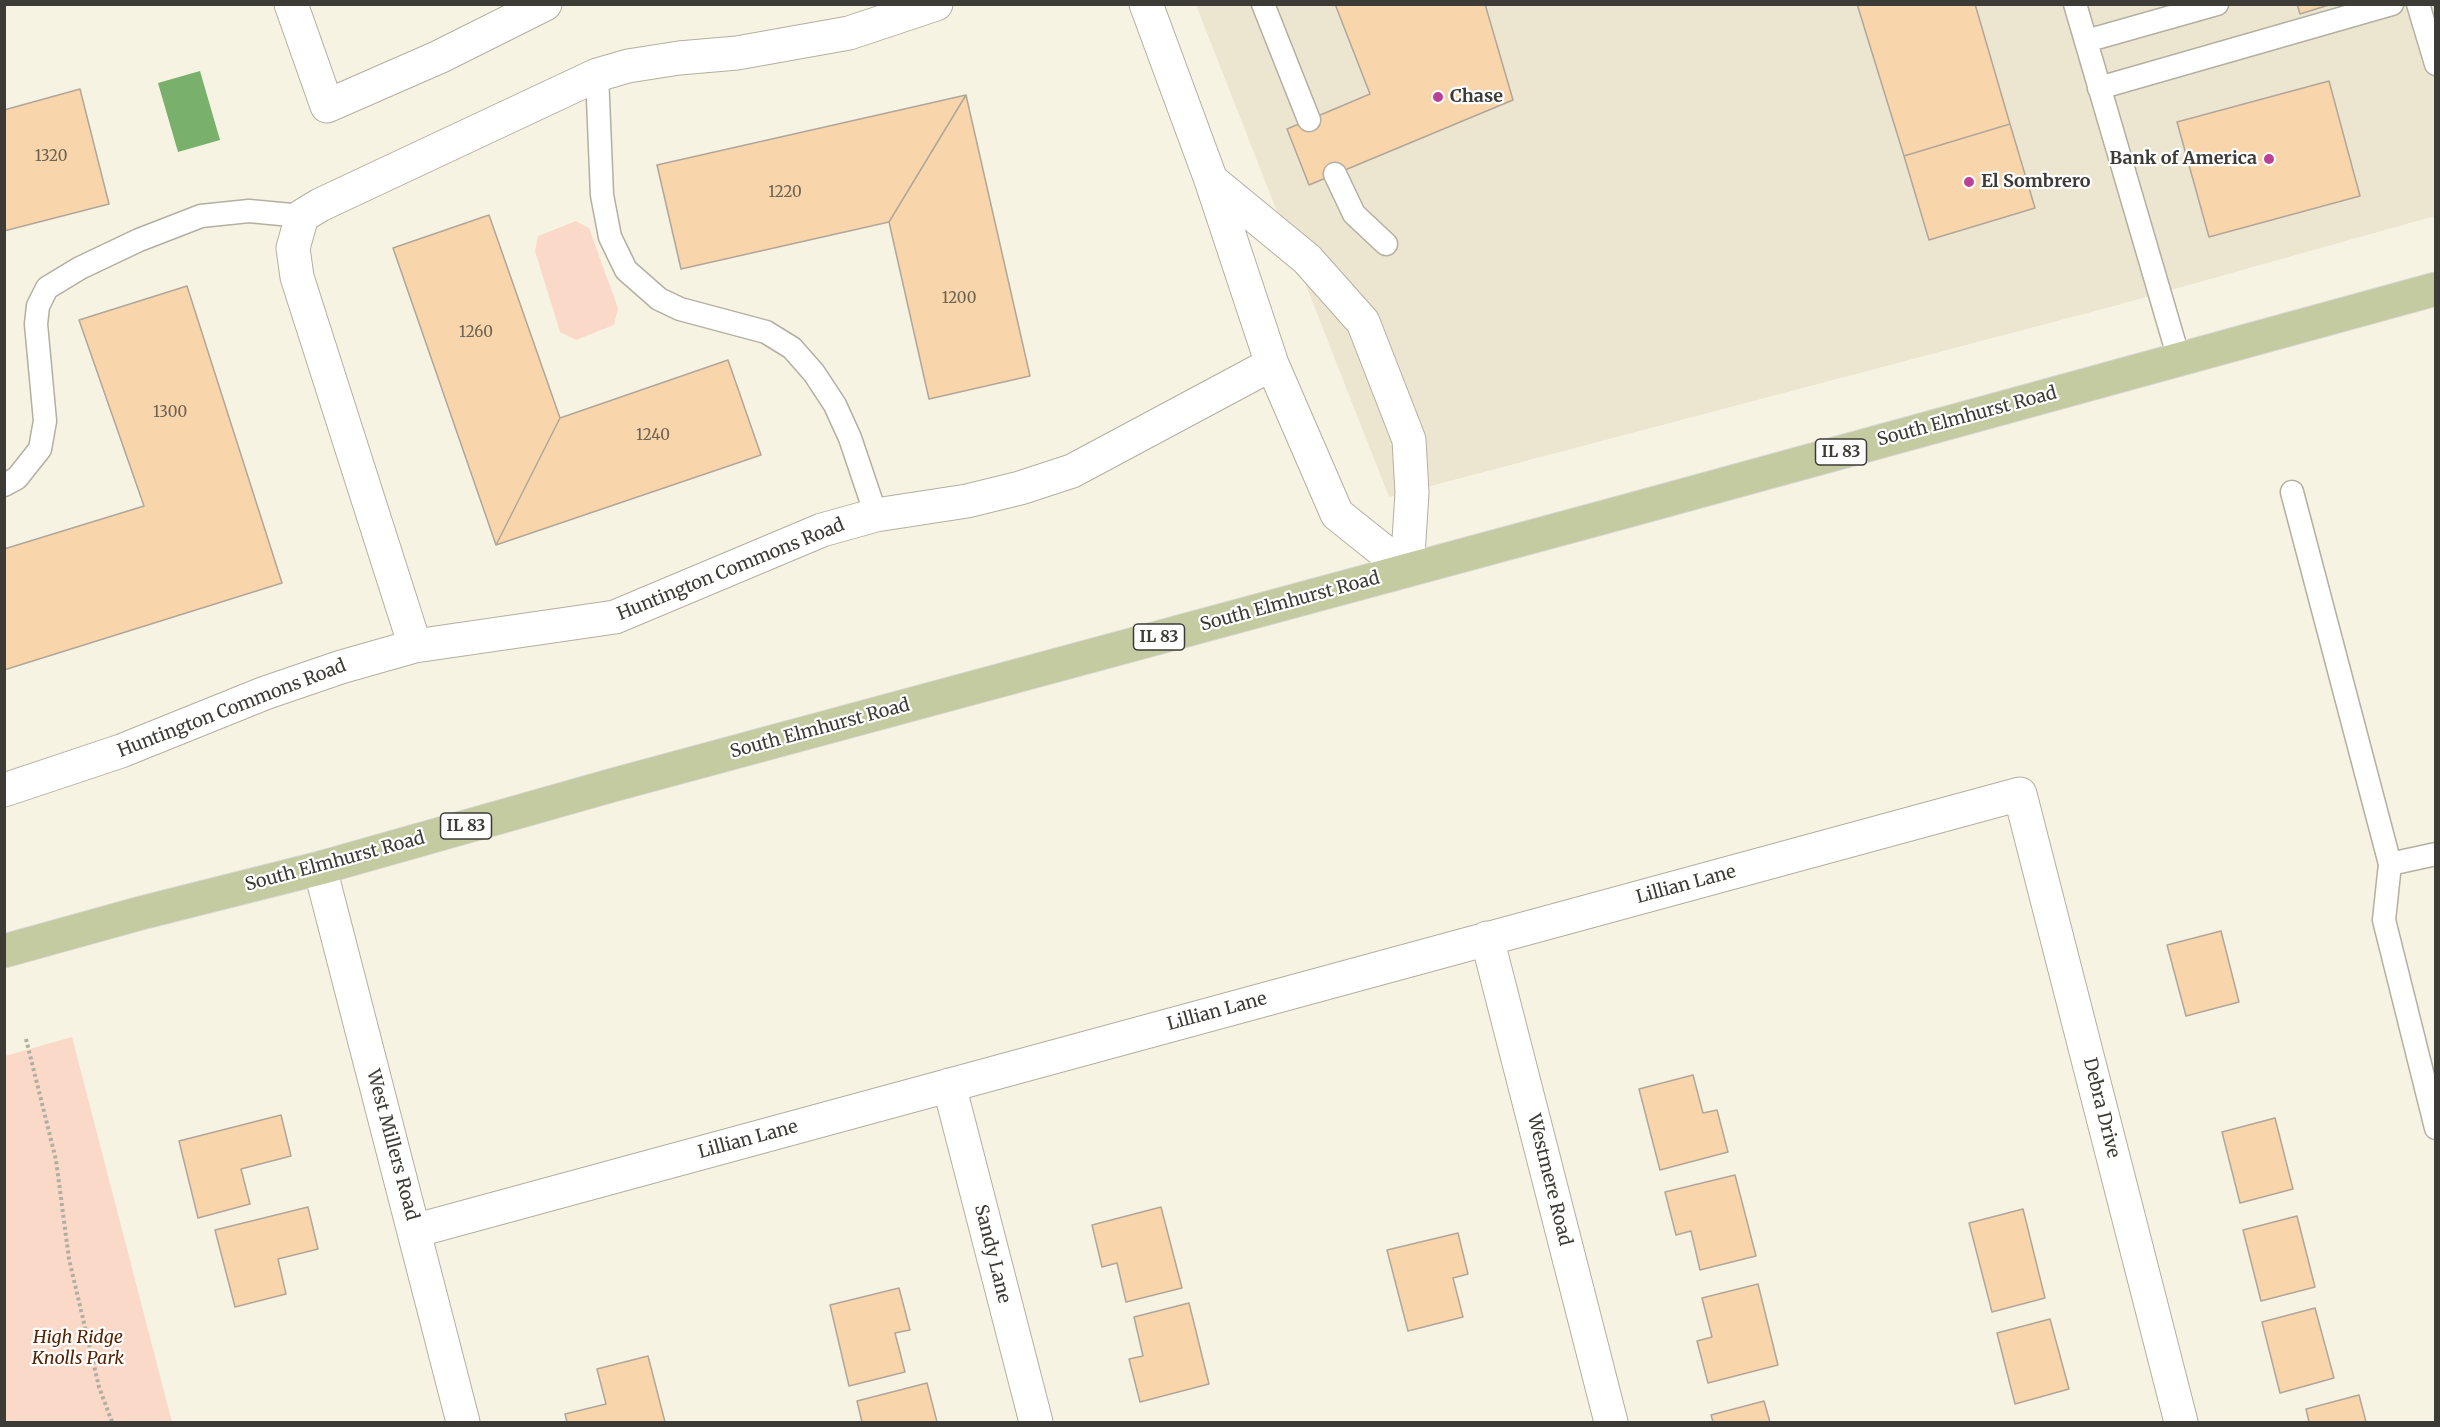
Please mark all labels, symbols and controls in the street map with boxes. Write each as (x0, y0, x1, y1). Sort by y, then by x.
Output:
place label: Chase (1450, 86, 1503, 108)
marker: Chase (1431, 90, 1445, 104)
house number: 1320 (35, 148, 67, 166)
place label: Bank of America (2110, 148, 2257, 170)
marker: Bank of America (2262, 152, 2276, 166)
place label: El Sombrero (1981, 171, 2090, 193)
marker: El Sombrero (1962, 175, 1976, 189)
house number: 1220 (768, 184, 802, 202)
house number: 1200 (942, 290, 976, 308)
house number: 1260 (459, 324, 493, 342)
street label: South Elmhurst Road (1875, 383, 2059, 451)
house number: 1300 (153, 404, 187, 422)
house number: 1240 (636, 427, 670, 445)
road number: IL 83 (1816, 439, 1866, 465)
street label: Huntington Commons Road (614, 514, 848, 626)
street label: South Elmhurst Road (1198, 568, 1382, 636)
road number: IL 83 (1134, 624, 1184, 650)
street label: Huntington Commons Road (115, 655, 349, 763)
street label: South Elmhurst Road (728, 695, 912, 763)
road number: IL 83 (440, 813, 492, 839)
street label: South Elmhurst Road (243, 828, 427, 896)
street label: Lillian Lane (1634, 861, 1738, 909)
street label: Lillian Lane (1165, 988, 1269, 1036)
street label: Debra Drive (2078, 1056, 2124, 1160)
street label: West Millers Road (361, 1067, 423, 1223)
street label: Westmere Road (1522, 1112, 1576, 1248)
street label: Lillian Lane (696, 1116, 800, 1164)
street label: Sandy Lane (969, 1203, 1015, 1305)
park label: High Ridge Knolls Park (32, 1327, 124, 1370)

